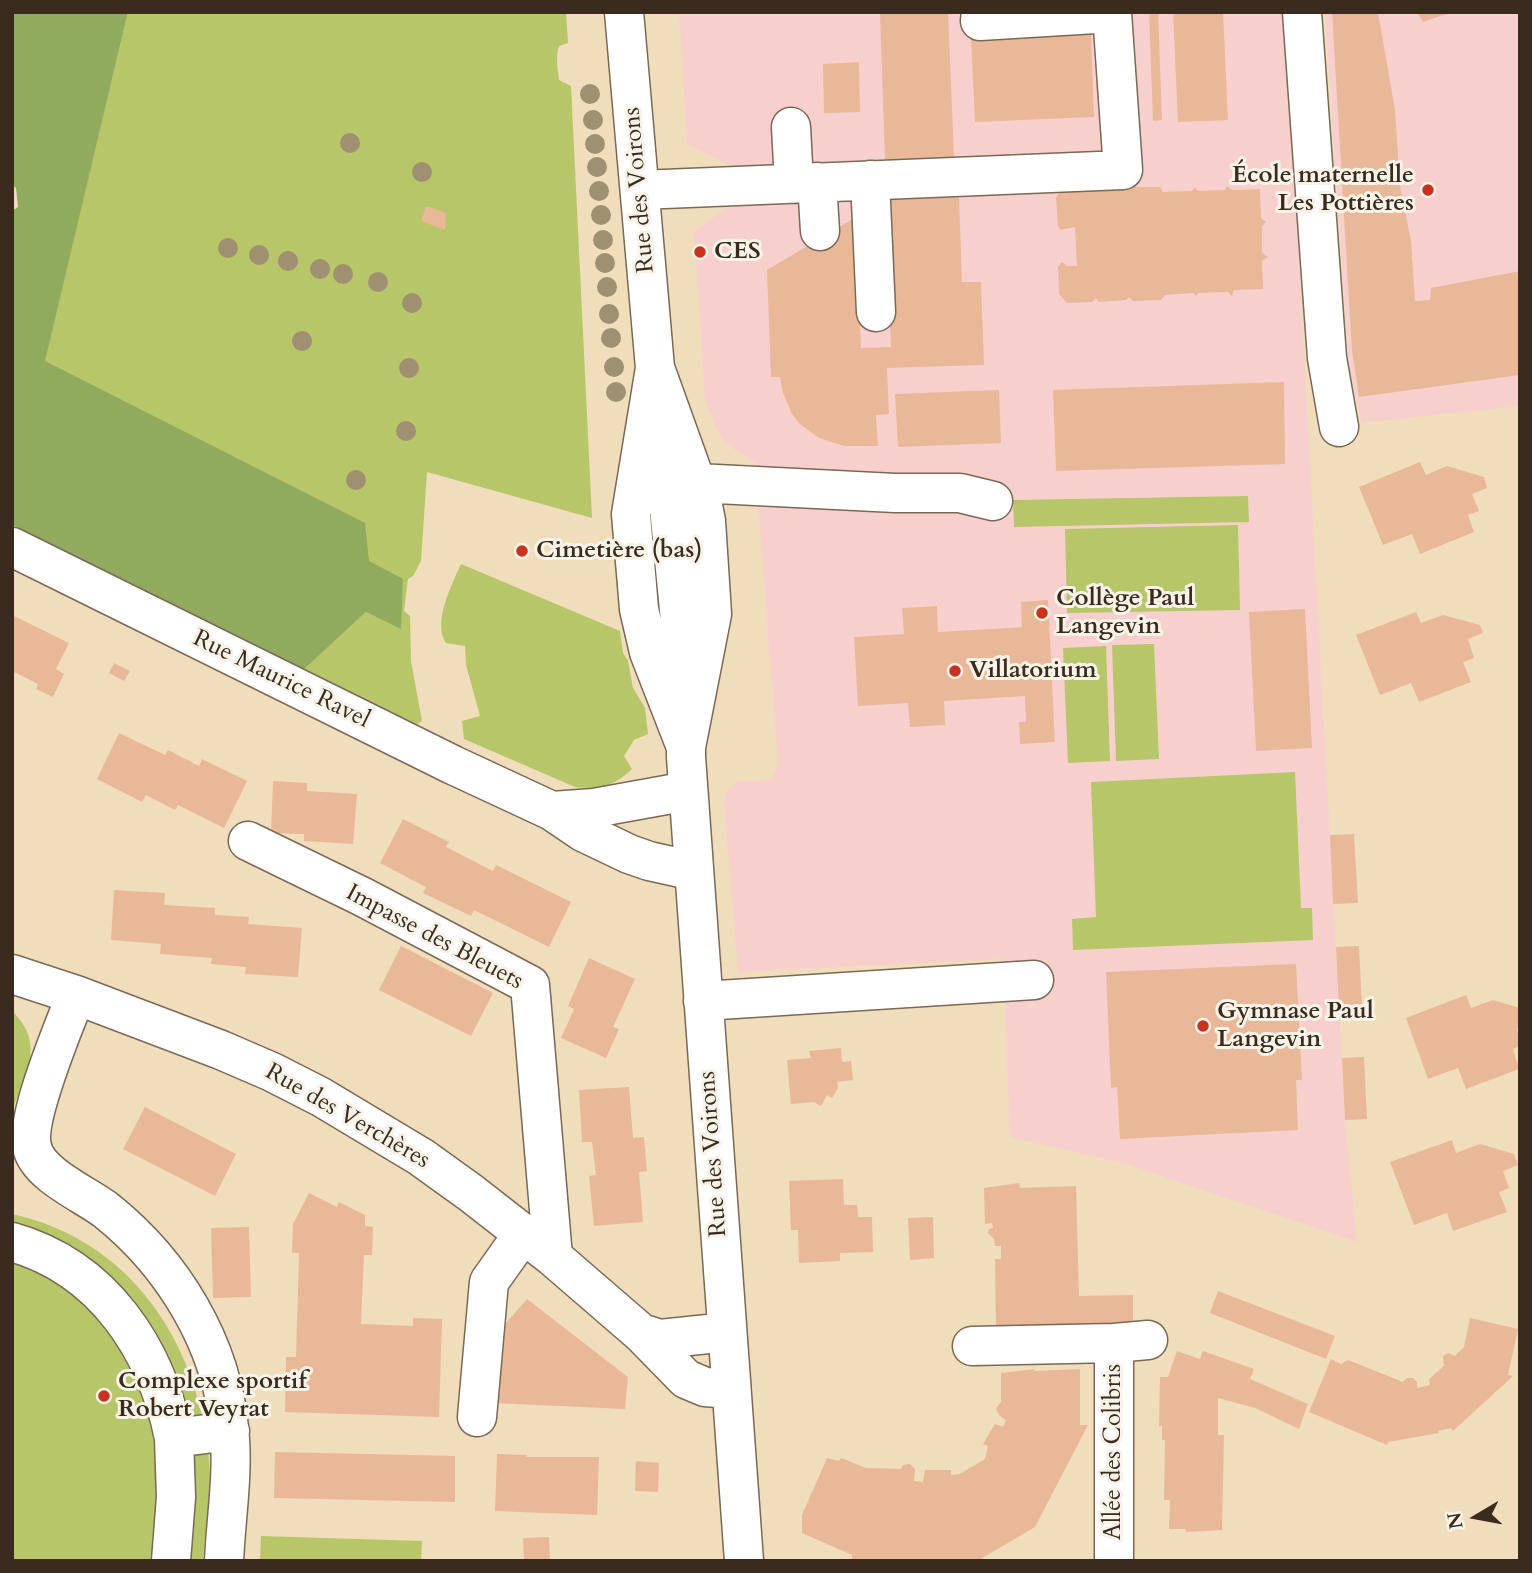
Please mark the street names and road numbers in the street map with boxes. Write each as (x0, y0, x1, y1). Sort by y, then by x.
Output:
street label: Rue des Voirons (618, 106, 662, 274)
street label: Rue Maurice Ravel (188, 625, 374, 735)
street label: Impasse des Bleuets (341, 879, 527, 997)
street label: Rue des Verchères (260, 1058, 434, 1176)
street label: Rue des Voirons (694, 1070, 734, 1238)
street label: Allée des Colibris (1100, 1364, 1128, 1540)

